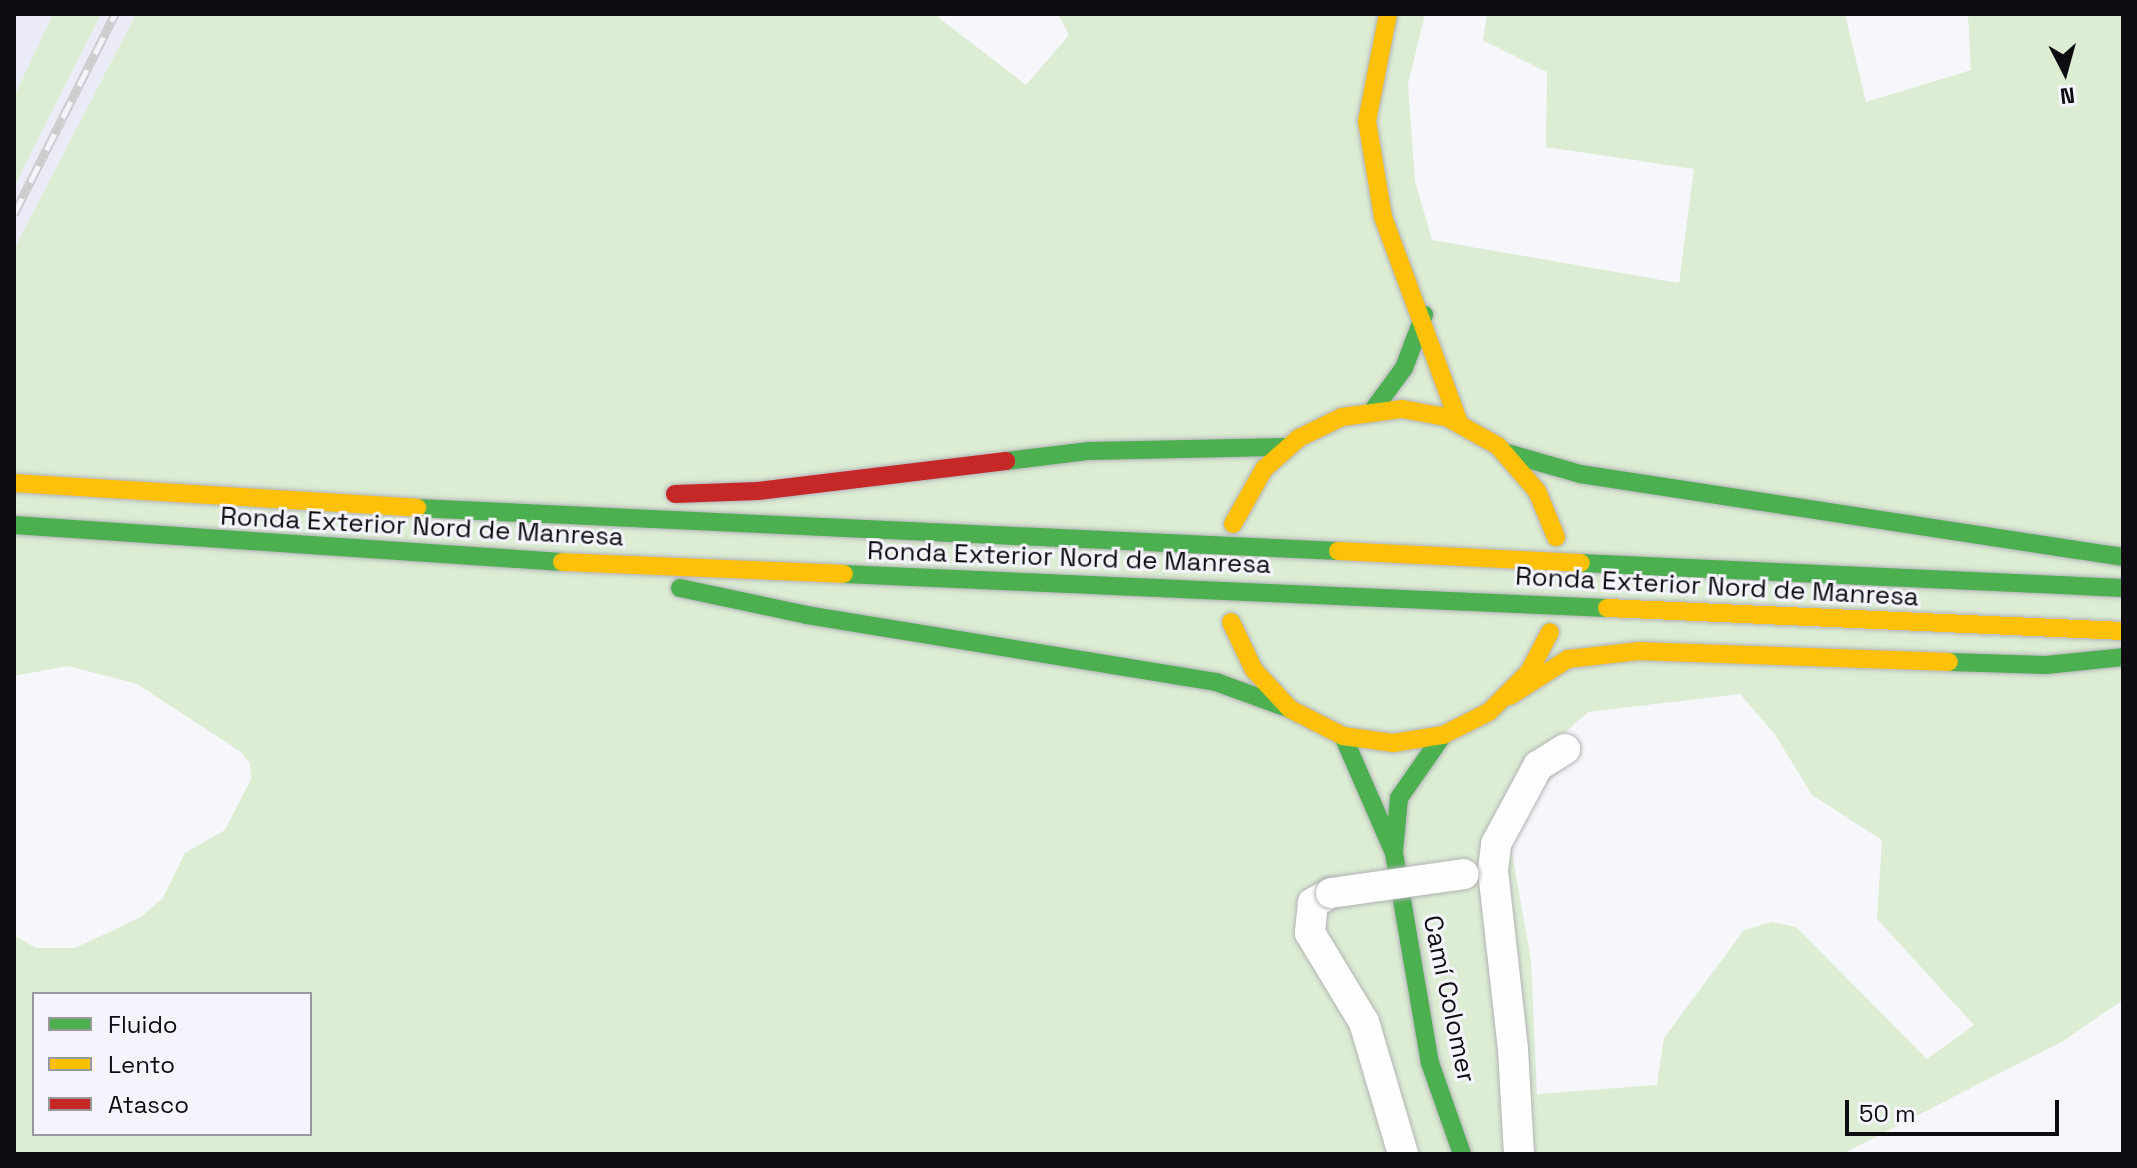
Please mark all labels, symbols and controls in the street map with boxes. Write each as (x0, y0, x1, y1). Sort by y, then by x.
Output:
north arrow (2025, 32, 2105, 112)
text: N (2059, 81, 2076, 111)
street label: Ronda Exterior Nord de Manresa (219, 501, 625, 553)
street label: Ronda Exterior Nord de Manresa (867, 535, 1271, 581)
street label: Ronda Exterior Nord de Manresa (1514, 561, 1920, 613)
street label: Camí Colomer (1416, 913, 1482, 1085)
legend (32, 992, 312, 1136)
text: Fluido (108, 1009, 178, 1040)
text: Lento (108, 1049, 175, 1080)
scale bar (1849, 1084, 2063, 1134)
text: Atasco (108, 1089, 189, 1120)
text: 50 m (1859, 1098, 1916, 1129)

